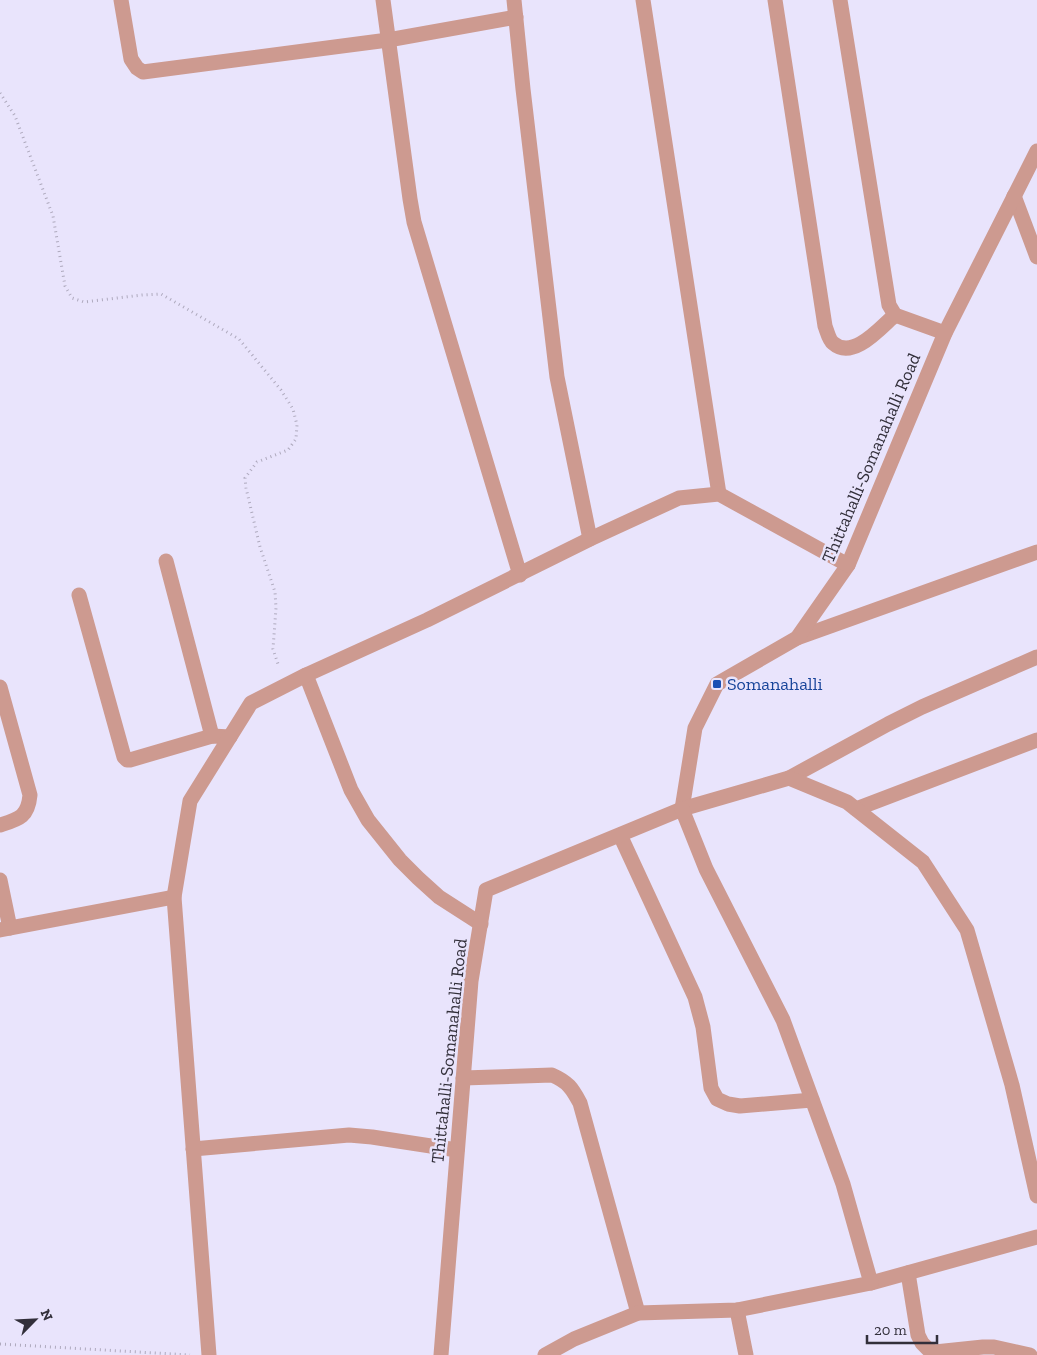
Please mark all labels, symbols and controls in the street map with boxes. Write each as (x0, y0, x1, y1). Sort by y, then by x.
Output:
street label: Thittahalli-Somanahalli Road (817, 350, 925, 566)
place label: Somanahalli (727, 673, 822, 695)
marker: Somanahalli (711, 678, 723, 690)
street label: Thittahalli-Somanahalli Road (426, 937, 472, 1165)
north arrow (10, 1295, 60, 1345)
text: N (36, 1307, 56, 1324)
scale bar (867, 1312, 937, 1344)
text: 20 m (874, 1321, 907, 1339)

